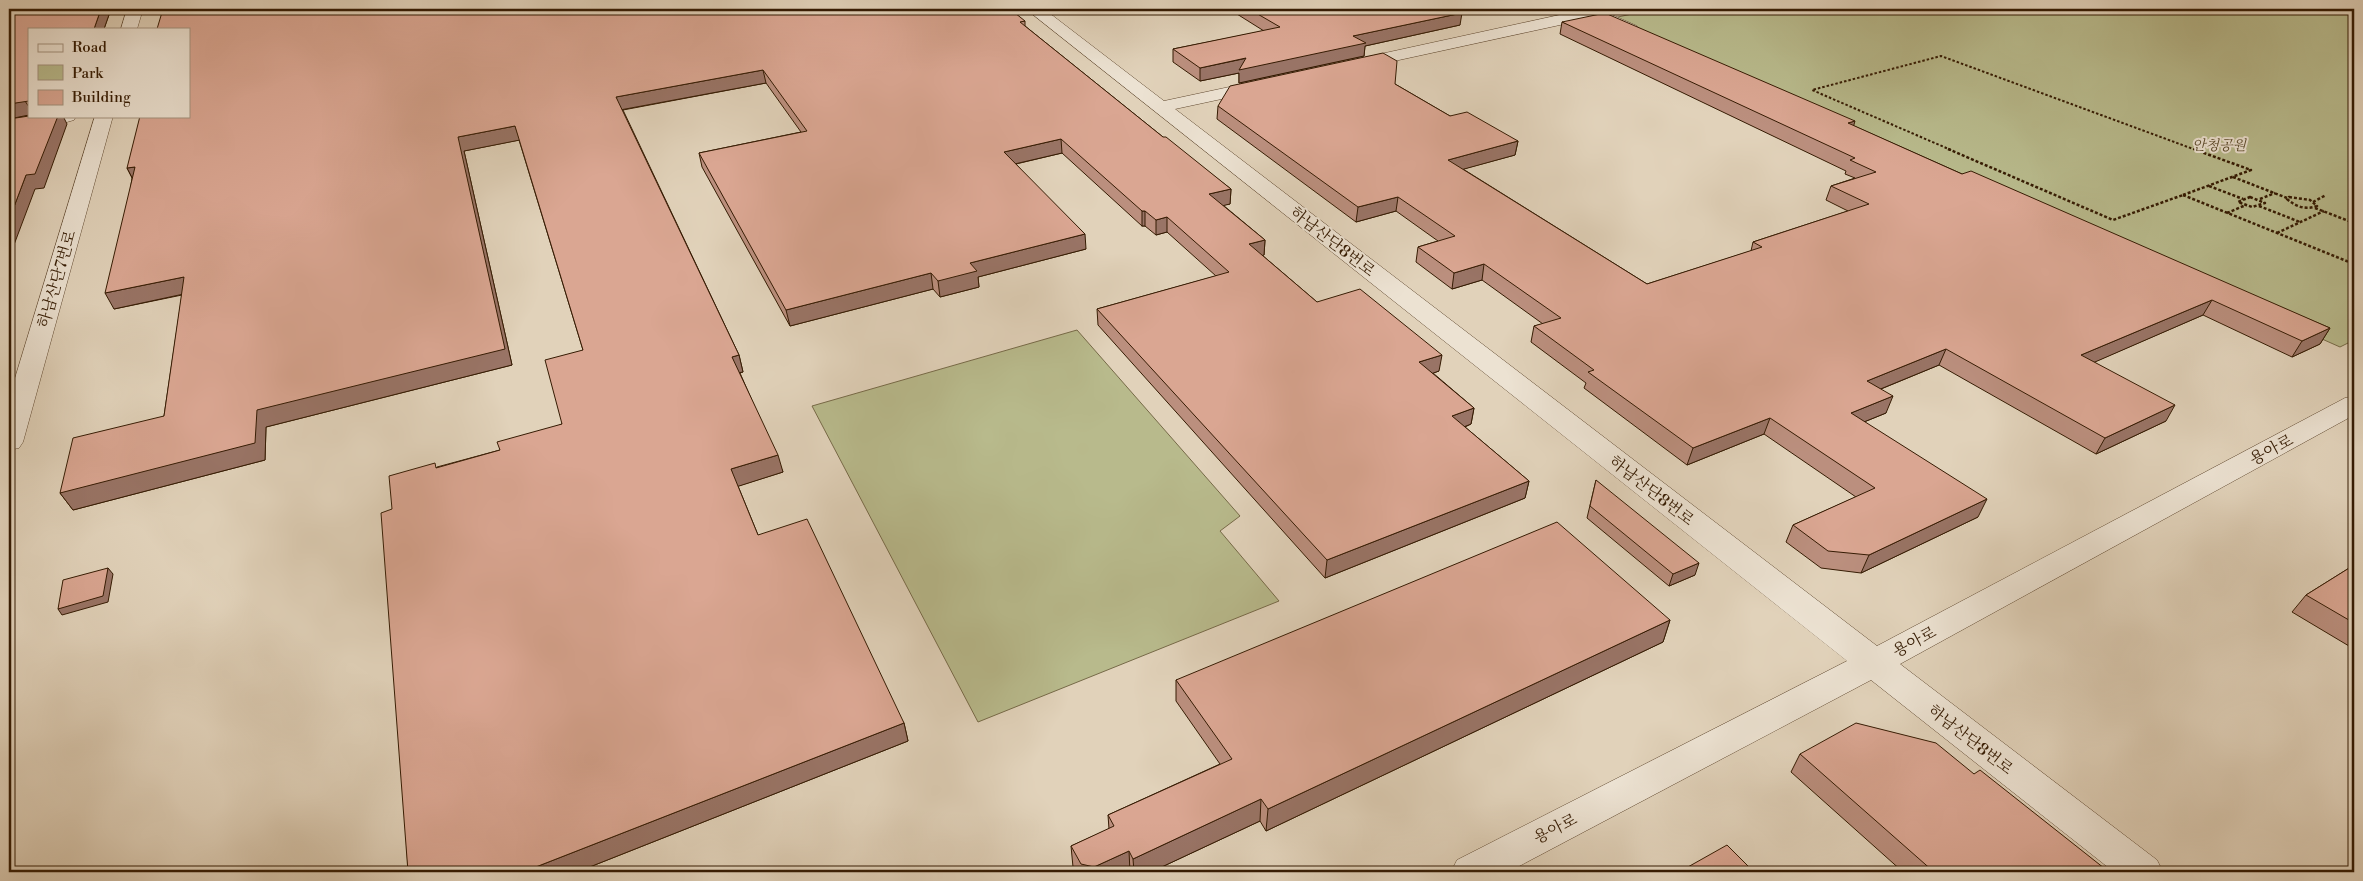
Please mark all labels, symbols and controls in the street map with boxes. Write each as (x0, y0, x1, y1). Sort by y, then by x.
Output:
legend (28, 28, 190, 118)
text: Road (72, 38, 107, 57)
text: Park (72, 64, 104, 83)
text: Building (71, 88, 131, 107)
park label: 안청공원 (2192, 137, 2248, 155)
street label: 하남산단8번로 (1286, 202, 1379, 282)
street label: 하남산단7번로 (33, 228, 81, 330)
street label: 용아로 (2246, 430, 2297, 470)
street label: 하남산단8번로 (1605, 451, 1698, 531)
street label: 용아로 (1889, 622, 1940, 662)
street label: 하남산단8번로 (1924, 700, 2017, 780)
street label: 용아로 (1530, 809, 1581, 848)

